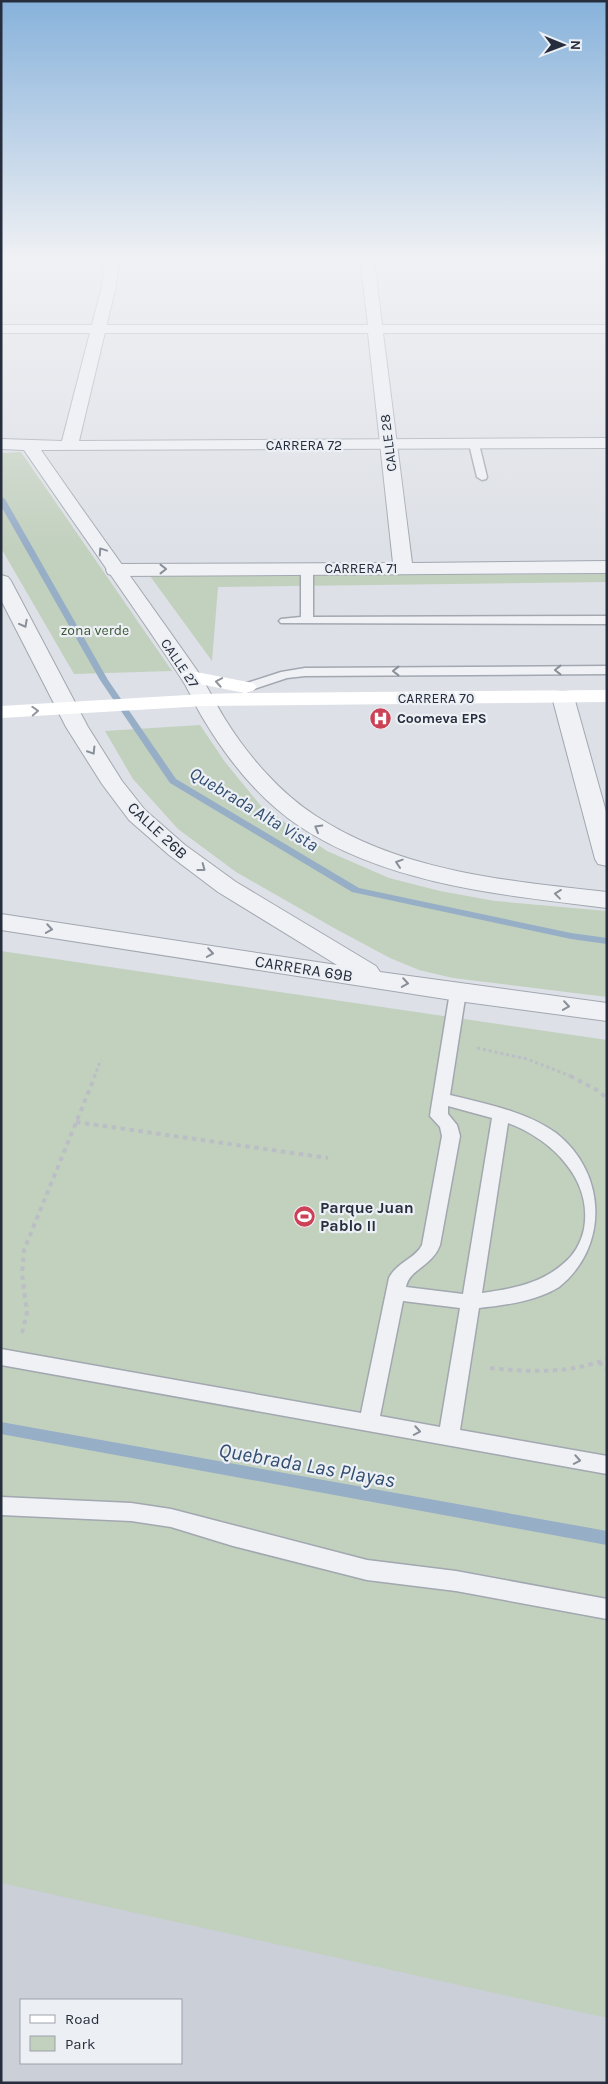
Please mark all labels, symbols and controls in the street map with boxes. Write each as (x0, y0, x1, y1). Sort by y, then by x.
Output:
north arrow (538, 20, 588, 70)
text: N (567, 40, 584, 50)
street label: CALLE 28 (377, 413, 400, 473)
street label: CARRERA 72 (266, 437, 342, 454)
one-way arrow (99, 547, 108, 557)
street label: CARRERA 71 (325, 560, 397, 577)
one-way arrow (160, 564, 168, 575)
one-way arrow (18, 619, 28, 628)
park label: zona verde (61, 622, 129, 639)
street label: CALLE 27 (157, 635, 202, 691)
one-way arrow (554, 665, 562, 675)
one-way arrow (391, 666, 399, 677)
one-way arrow (215, 677, 223, 688)
street label: CARRERA 70 (398, 690, 474, 707)
one-way arrow (31, 705, 39, 716)
hospital icon: Coomeva EPS (369, 706, 393, 730)
place label: Coomeva EPS (397, 710, 487, 727)
one-way arrow (86, 745, 95, 754)
water label: Quebrada Alta Vista (186, 762, 322, 856)
street label: CALLE 26B (124, 798, 192, 863)
one-way arrow (315, 824, 324, 834)
one-way arrow (396, 859, 404, 869)
one-way arrow (196, 862, 206, 871)
one-way arrow (554, 889, 562, 900)
one-way arrow (46, 923, 54, 934)
one-way arrow (206, 948, 214, 958)
street label: CARRERA 69B (254, 951, 354, 986)
one-way arrow (401, 978, 410, 988)
one-way arrow (562, 1001, 570, 1011)
place label: Parque Juan Pablo II (320, 1198, 414, 1235)
sports icon: Parque Juan Pablo II (292, 1204, 316, 1228)
one-way arrow (413, 1425, 421, 1435)
water label: Quebrada Las Playas (217, 1438, 397, 1492)
one-way arrow (572, 1454, 581, 1464)
legend (20, 1999, 182, 2064)
text: Road (65, 2010, 100, 2028)
text: Park (65, 2035, 95, 2053)

